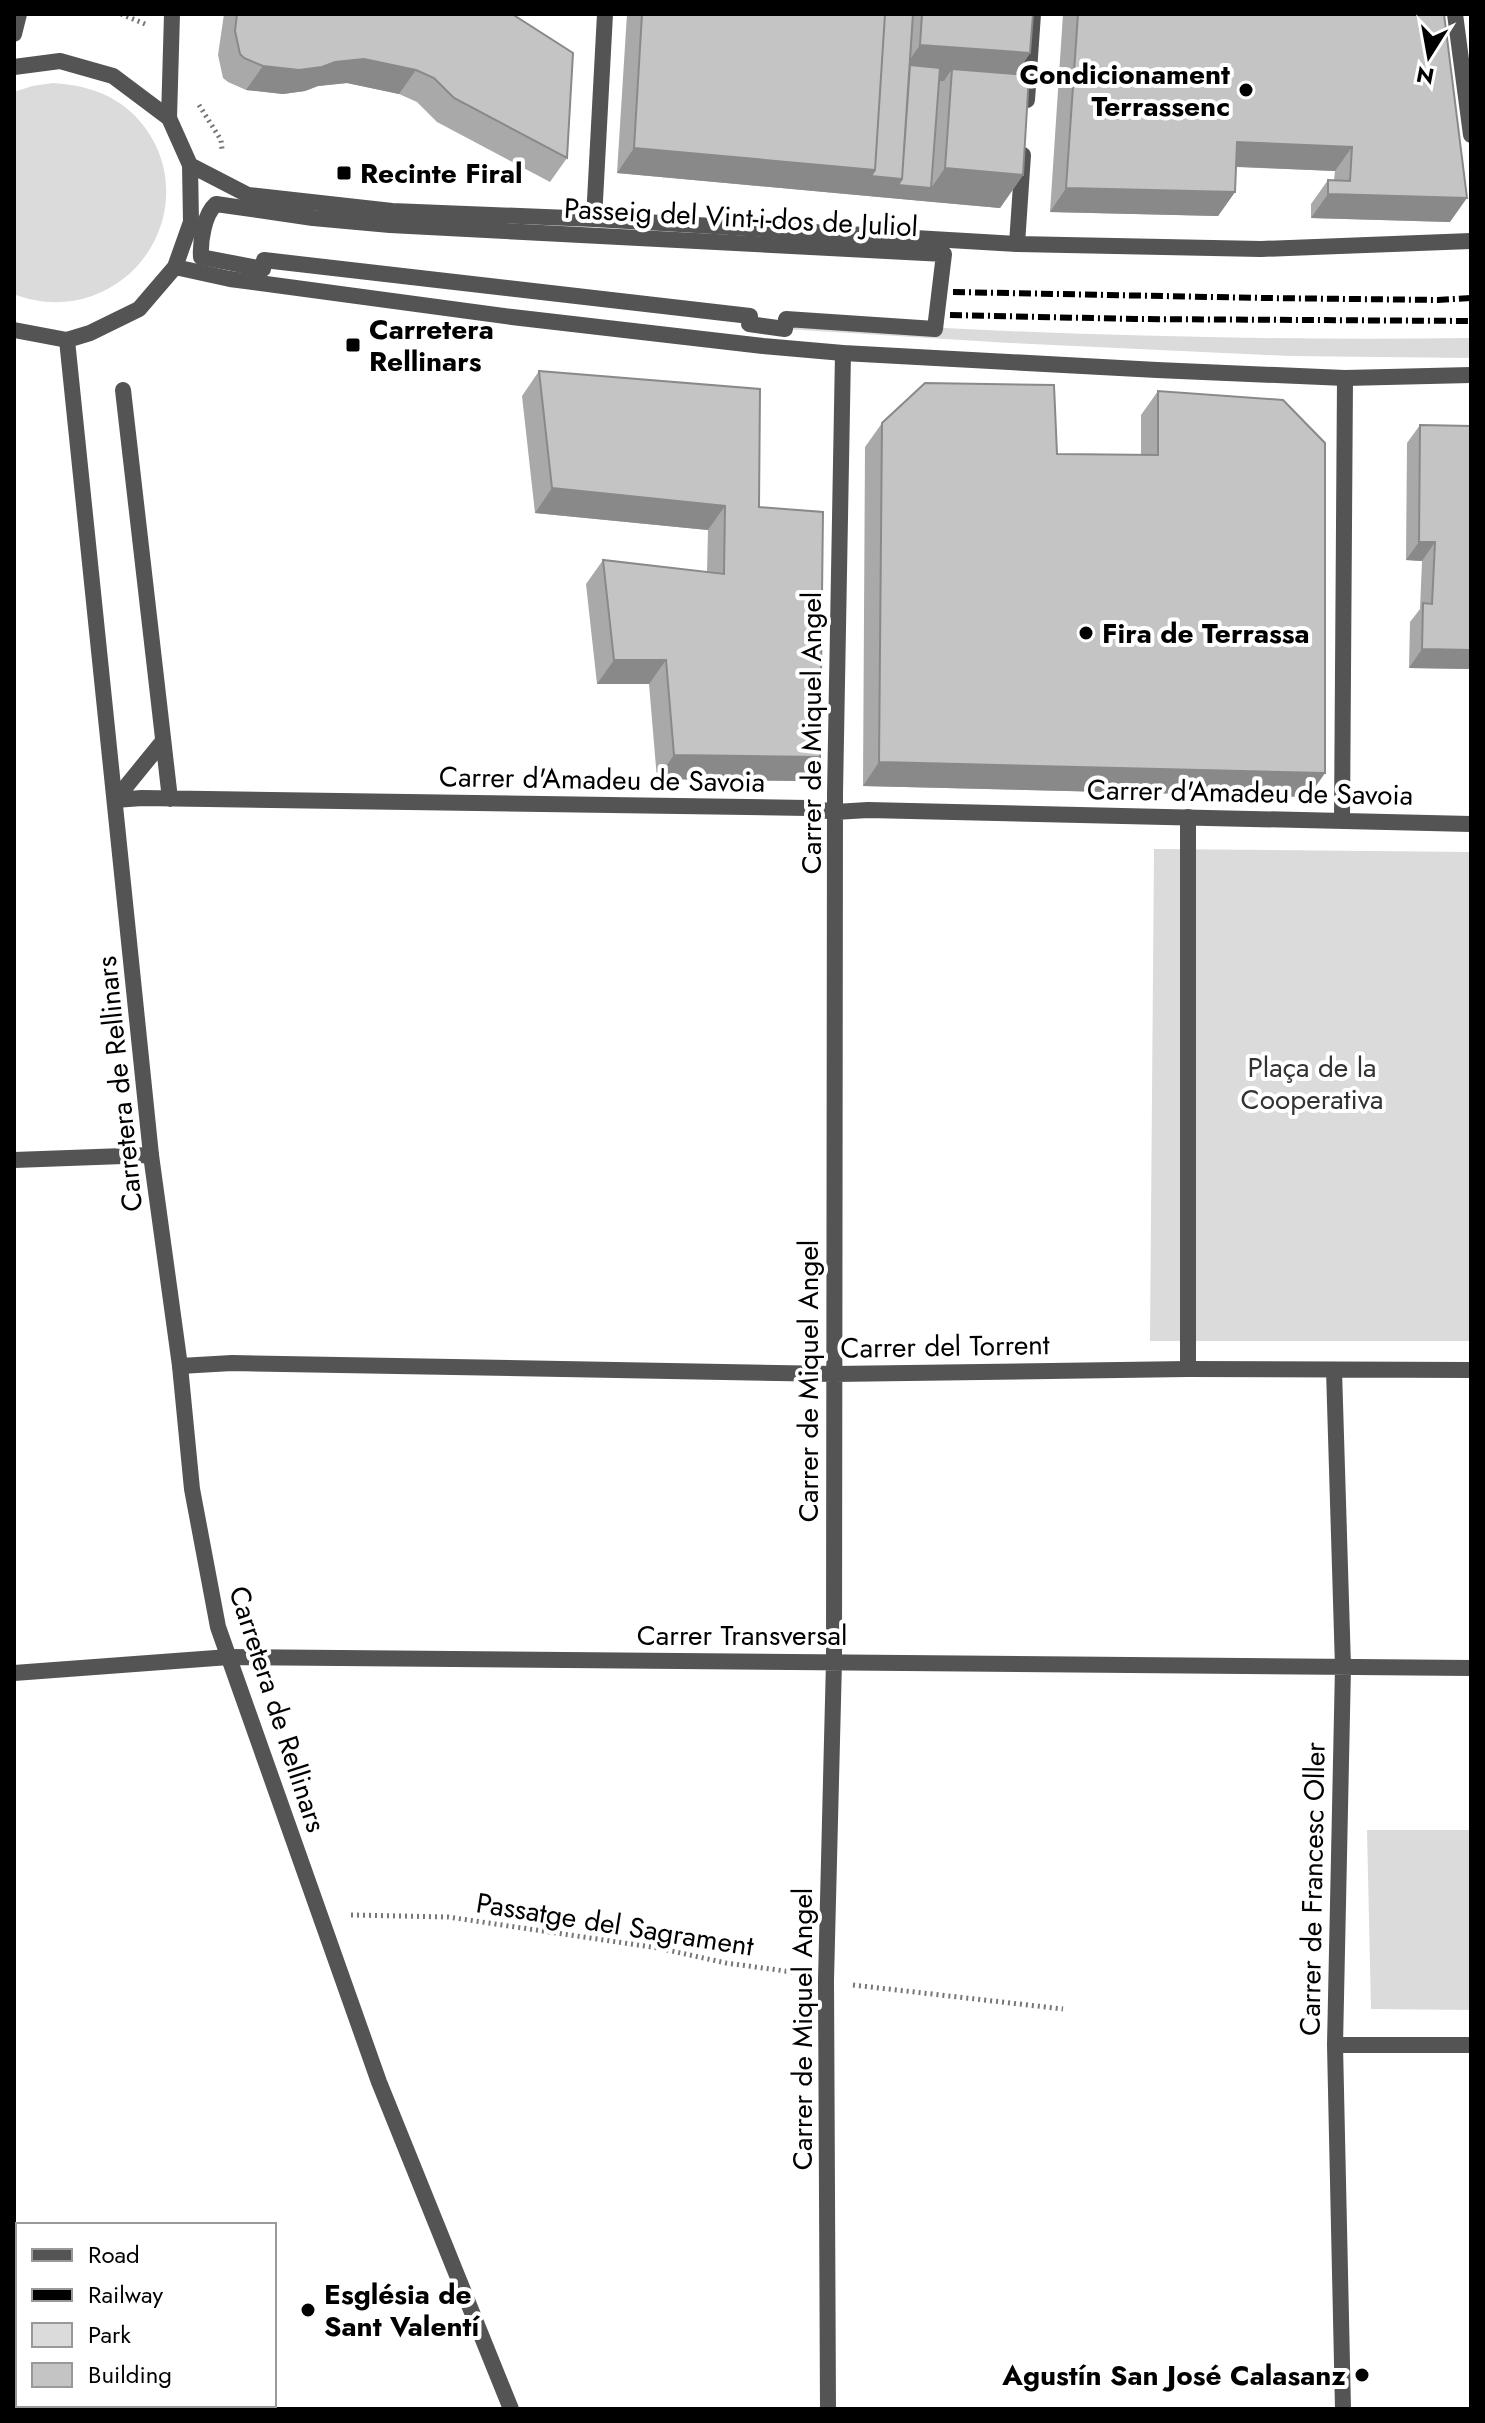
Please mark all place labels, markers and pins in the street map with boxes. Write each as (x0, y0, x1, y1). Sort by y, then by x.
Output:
place label: Condicionament Terrassenc (1019, 54, 1230, 127)
marker: Condicionament Terrassenc (1237, 81, 1255, 99)
place label: Recinte Firal (360, 153, 523, 194)
marker: Recinte Firal (335, 164, 353, 182)
place label: Carretera Rellinars (369, 309, 494, 382)
marker: Carretera Rellinars (344, 336, 362, 354)
place label: Fira de Terrassa (1102, 613, 1310, 654)
marker: Fira de Terrassa (1077, 624, 1095, 642)
place label: Església de Sant Valentí (324, 2274, 480, 2347)
marker: Església de Sant Valentí (299, 2301, 317, 2319)
place label: Agustín San José Calasanz (1001, 2355, 1346, 2396)
marker: Agustín San José Calasanz (1353, 2366, 1371, 2384)

